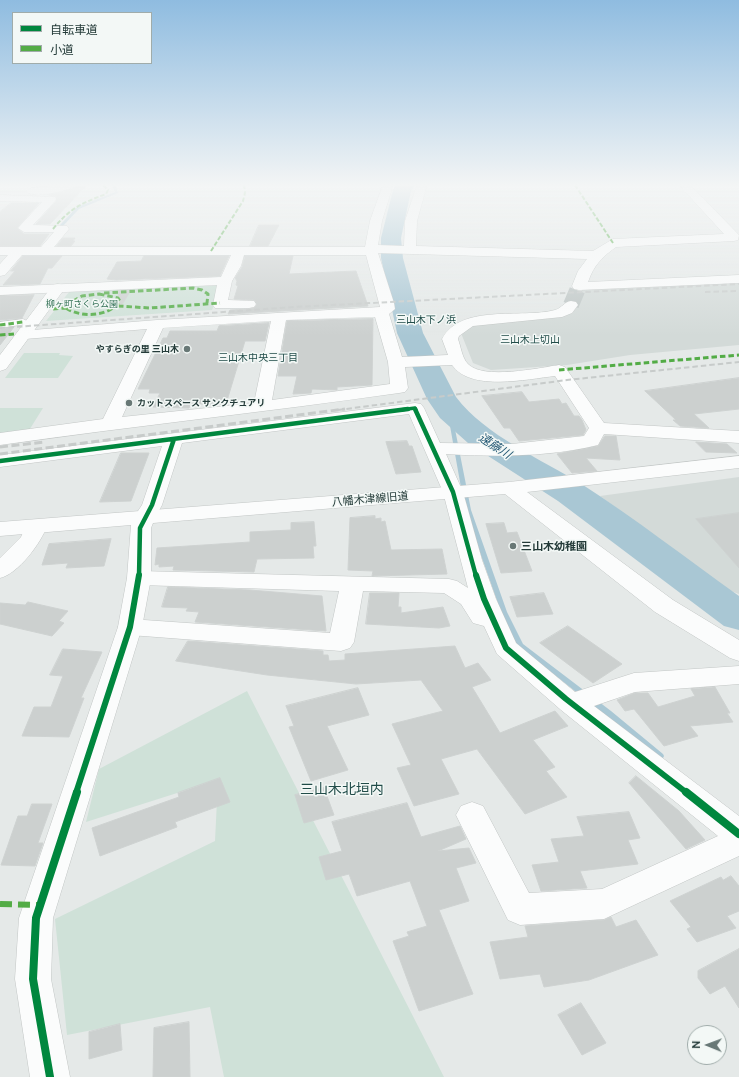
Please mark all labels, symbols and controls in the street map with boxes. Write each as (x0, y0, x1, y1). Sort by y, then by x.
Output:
legend (12, 12, 152, 64)
text: 自転車道 (50, 23, 98, 36)
text: 小道 (50, 43, 74, 56)
park label: 柳ヶ町さくら公園 (46, 299, 118, 309)
district label: 三山木下ノ浜 (396, 314, 456, 326)
district label: 三山木上切山 (500, 334, 560, 346)
place label: やすらぎの里 三山木 (96, 344, 179, 354)
marker: やすらぎの里 三山木 (182, 344, 192, 354)
district label: 三山木中央三丁目 (218, 352, 298, 364)
marker: カットスペース サンクチュアリ (124, 398, 134, 408)
place label: カットスペース サンクチュアリ (137, 398, 265, 408)
water label: 遠藤川 (476, 430, 514, 462)
street label: 八幡木津線旧道 (331, 489, 409, 509)
place label: 三山木幼稚園 (521, 539, 587, 553)
marker: 三山木幼稚園 (508, 541, 518, 551)
district label: 三山木北垣内 (300, 781, 384, 797)
north arrow (687, 1025, 727, 1065)
text: N (690, 1041, 702, 1049)

